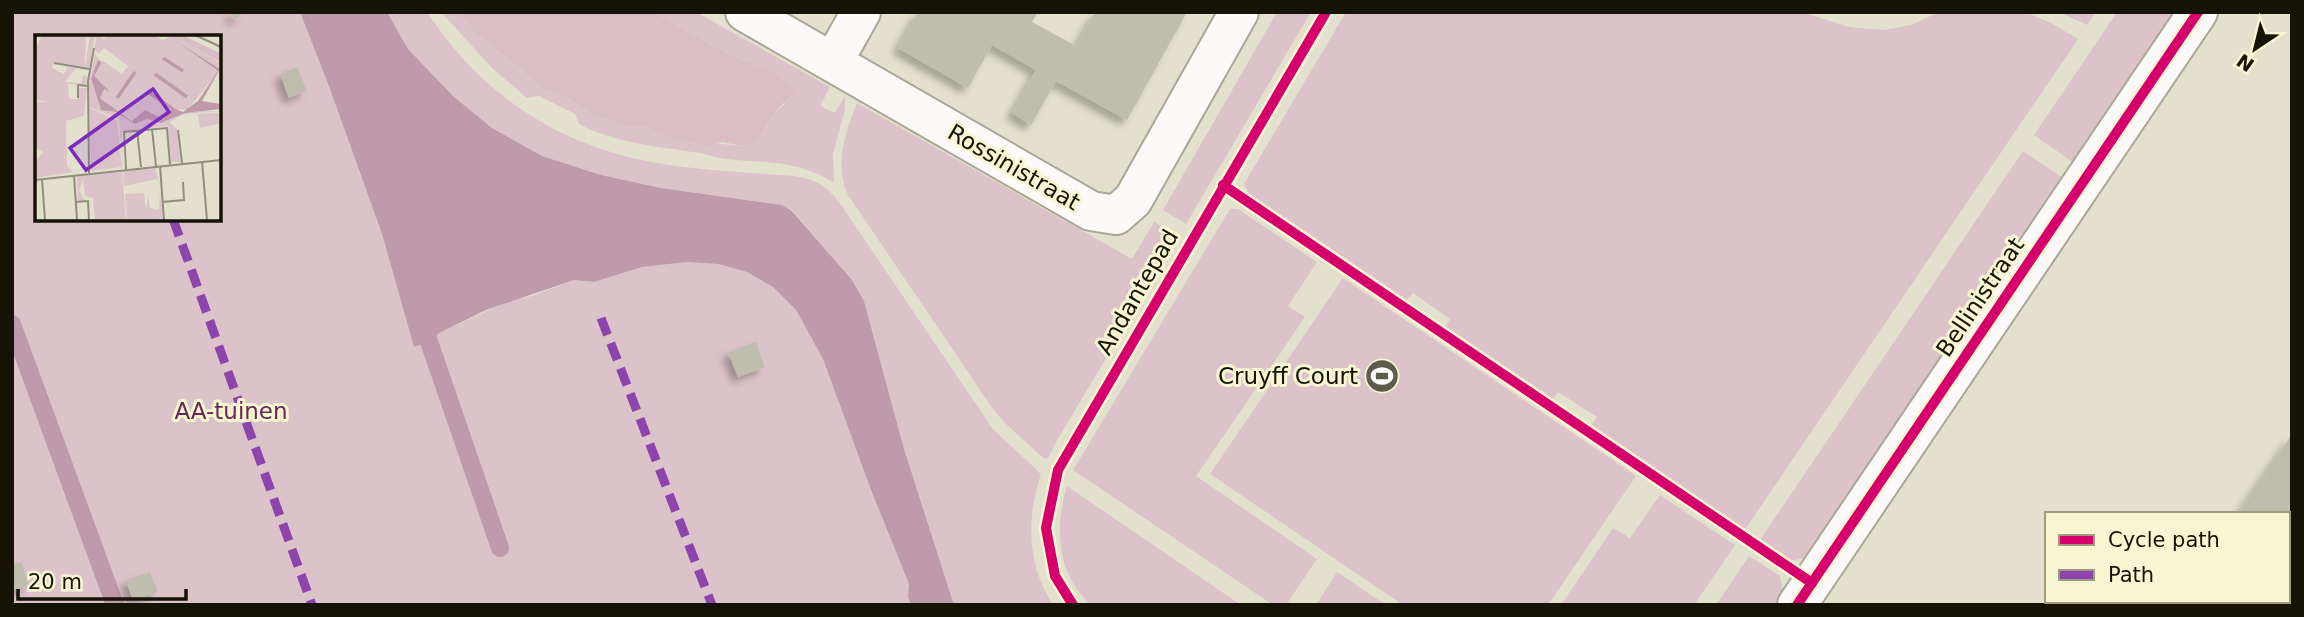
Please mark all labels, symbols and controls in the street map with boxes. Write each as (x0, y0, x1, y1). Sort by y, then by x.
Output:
north arrow (2220, 14, 2290, 84)
inset map (35, 35, 220, 220)
text: N (2232, 49, 2258, 76)
street label: Rossinistraat (943, 119, 1085, 215)
street label: Andantepad (1091, 225, 1183, 359)
street label: Bellinistraat (1931, 233, 2029, 361)
sports icon: Cruyff Court (1363, 357, 1401, 395)
place label: Cruyff Court (1218, 363, 1358, 389)
park label: AA-tuinen (174, 398, 288, 424)
legend (2045, 512, 2290, 603)
text: Cycle path (2108, 528, 2220, 552)
scale bar (18, 558, 186, 602)
text: Path (2108, 563, 2154, 587)
text: 20 m (28, 570, 82, 594)

